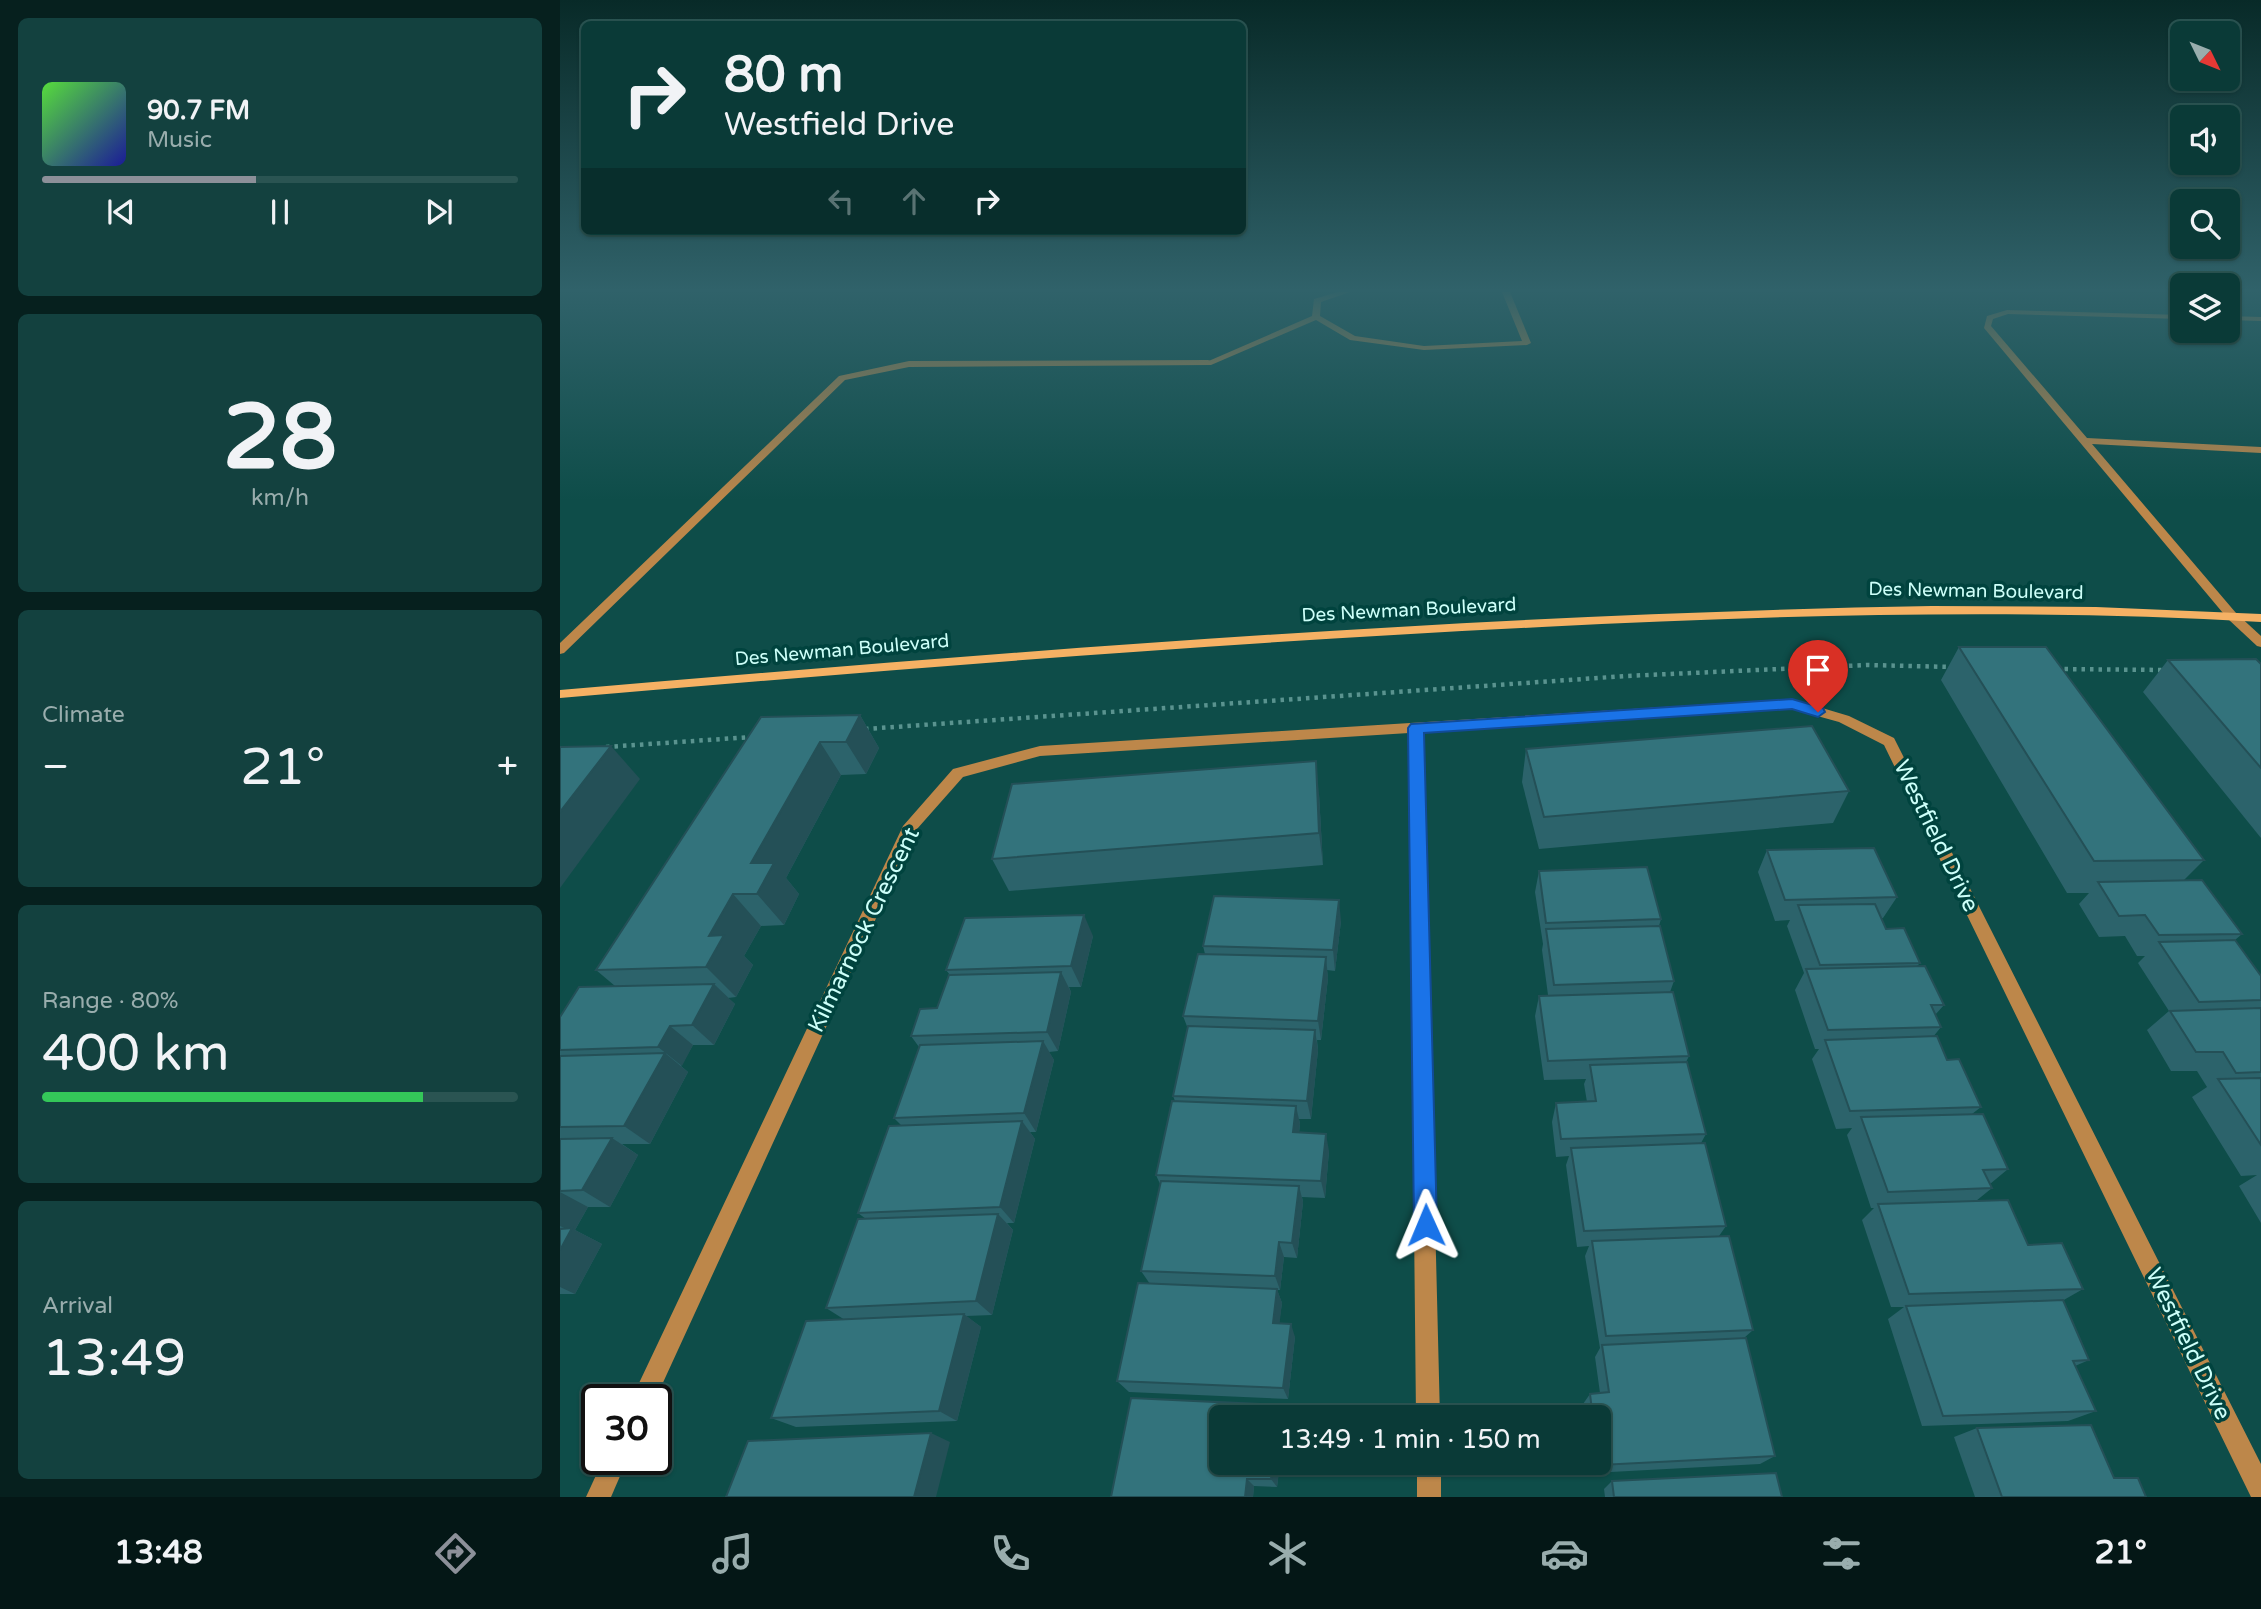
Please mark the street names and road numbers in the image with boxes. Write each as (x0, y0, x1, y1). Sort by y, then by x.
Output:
street label: Des Newman Boulevard (1868, 578, 2084, 604)
street label: Des Newman Boulevard (1301, 593, 1517, 627)
street label: Des Newman Boulevard (734, 630, 950, 670)
street label: Westfield Drive (1887, 755, 1985, 917)
street label: Kilmarnock Crescent (802, 823, 926, 1037)
street label: Westfield Drive (2139, 1263, 2237, 1425)

